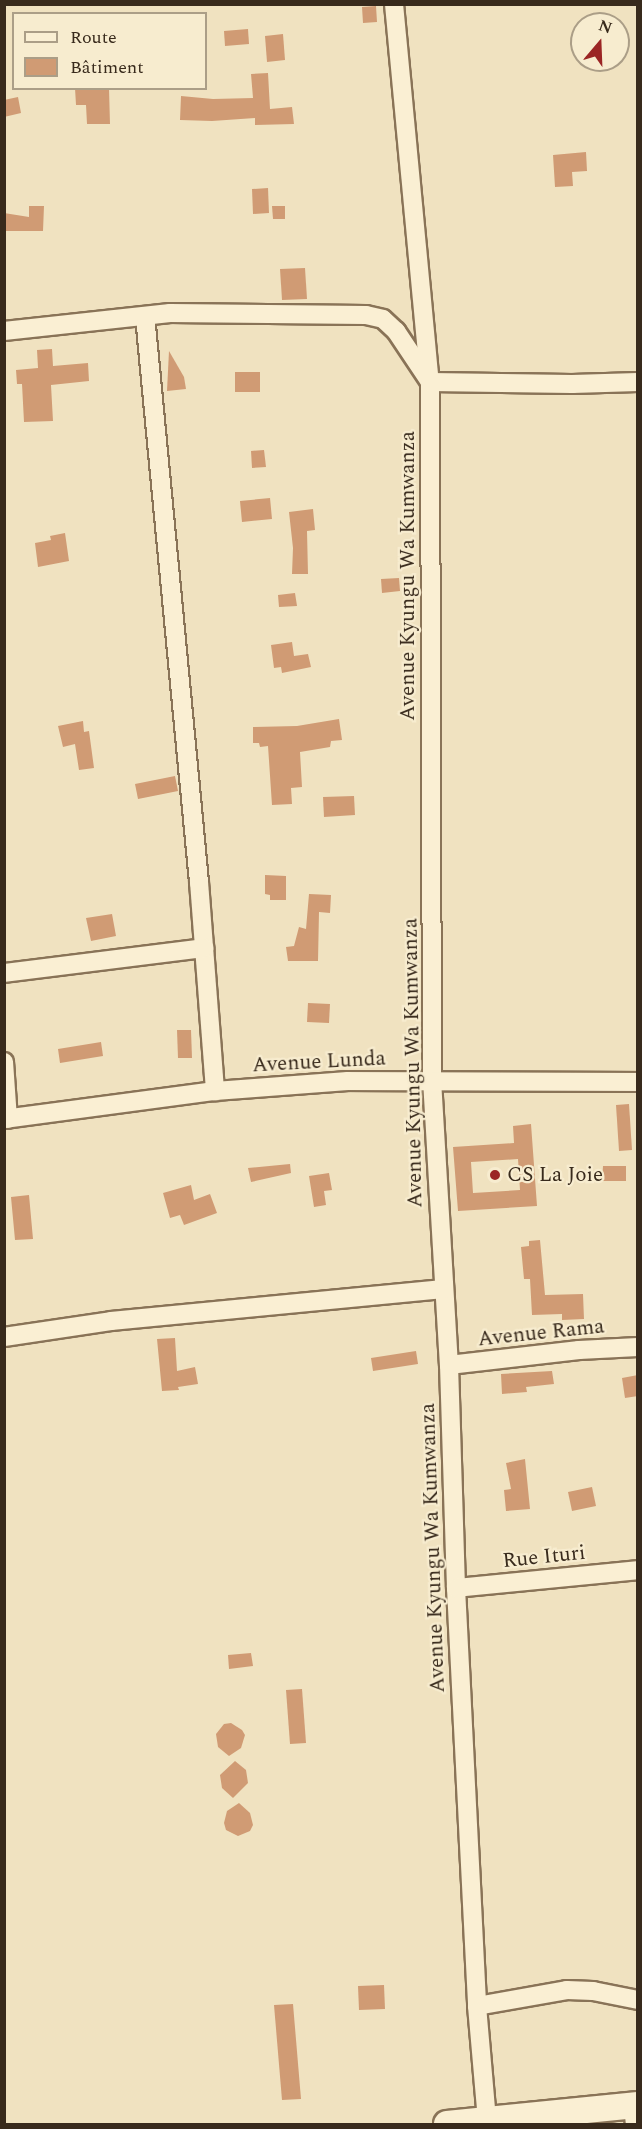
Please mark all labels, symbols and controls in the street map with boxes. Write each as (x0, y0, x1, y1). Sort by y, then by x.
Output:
legend (12, 12, 207, 90)
north arrow (570, 12, 630, 72)
text: N (595, 13, 615, 40)
text: Route (70, 24, 117, 51)
text: Bâtiment (70, 54, 144, 81)
street label: Avenue Kyungu Wa Kumwanza (395, 431, 421, 721)
street label: Avenue Kyungu Wa Kumwanza (398, 918, 428, 1208)
street label: Avenue Lunda (252, 1046, 386, 1078)
place label: CS La Joie (507, 1162, 603, 1188)
marker: CS La Joie (488, 1168, 502, 1182)
street label: Avenue Rama (476, 1314, 606, 1352)
street label: Avenue Kyungu Wa Kumwanza (415, 1403, 451, 1693)
street label: Rue Ituri (501, 1540, 587, 1574)

